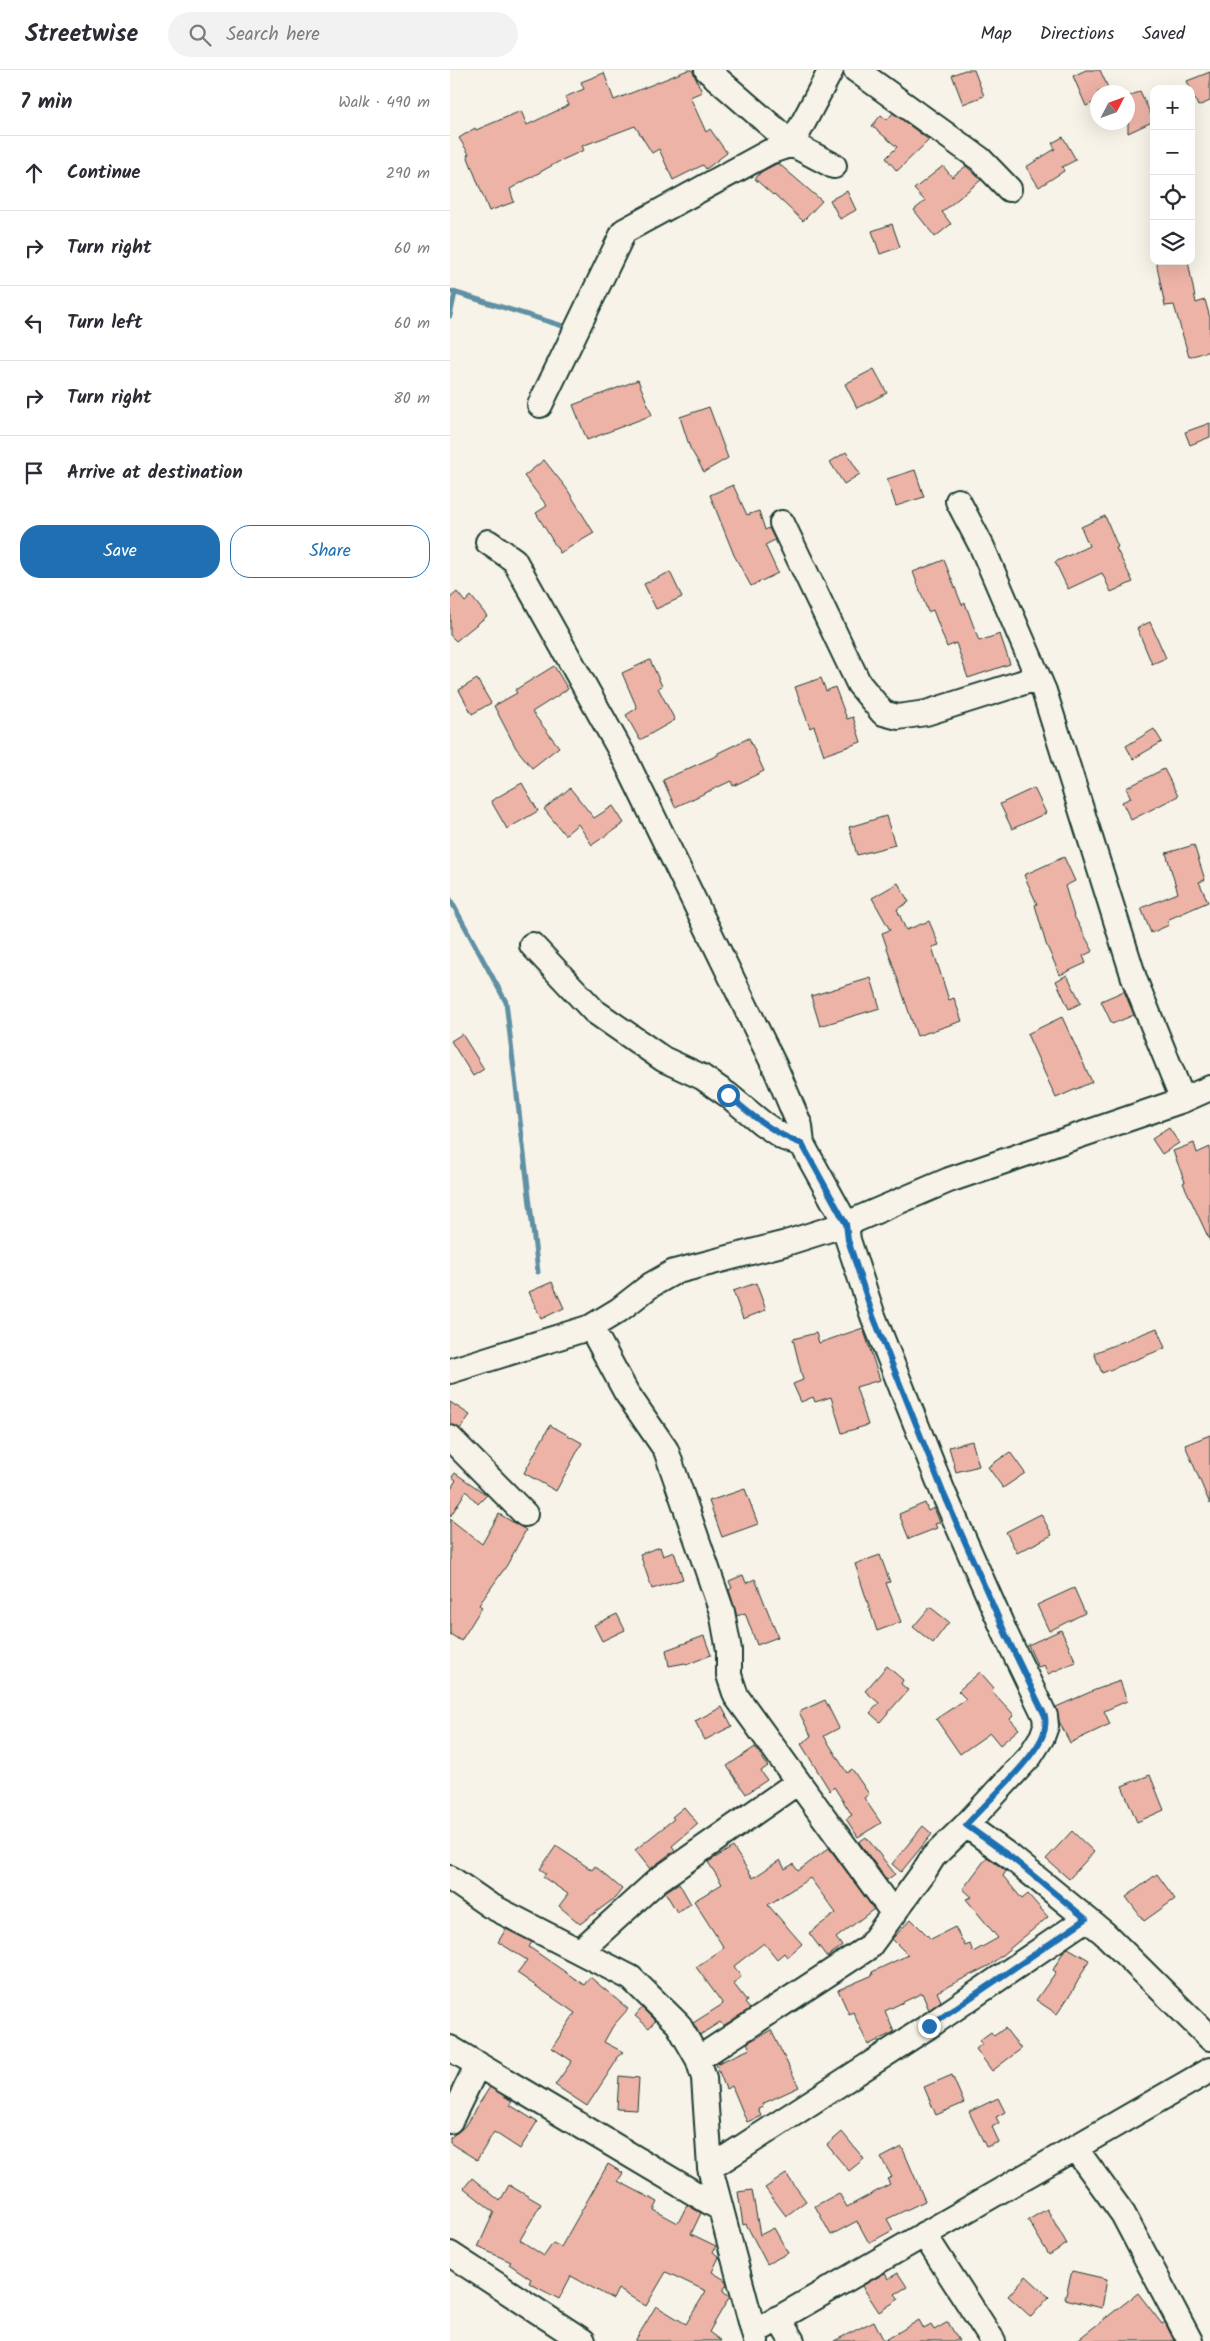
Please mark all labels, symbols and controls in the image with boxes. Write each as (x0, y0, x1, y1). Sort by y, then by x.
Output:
search box (168, 12, 518, 57)
text: Streetwise (25, 15, 138, 54)
text: Search here (226, 20, 320, 50)
text: Map (980, 20, 1012, 49)
text: Directions (1040, 20, 1114, 49)
text: Saved (1142, 20, 1185, 49)
icon: search (186, 21, 214, 49)
north arrow (1090, 85, 1135, 130)
map controls (1150, 85, 1195, 265)
button: + (1150, 85, 1195, 130)
text: 7 min (20, 86, 72, 119)
text: Walk · 490 m (338, 90, 430, 115)
button: − (1150, 130, 1195, 175)
text: Continue (67, 158, 140, 188)
icon: ahead (20, 159, 48, 187)
text: 290 m (386, 161, 430, 186)
button: locate (1150, 175, 1195, 220)
button: layers (1150, 220, 1195, 265)
text: Turn right (67, 233, 152, 263)
icon: right (20, 234, 48, 262)
text: 60 m (394, 236, 430, 261)
text: Turn left (67, 308, 142, 338)
icon: left (20, 309, 48, 337)
text: 60 m (394, 311, 430, 336)
text: Turn right (67, 383, 152, 413)
icon: right (20, 384, 48, 412)
text: 80 m (393, 386, 430, 411)
text: Arrive at destination (67, 458, 243, 488)
icon: arrive (20, 459, 48, 487)
button: Save (20, 525, 220, 578)
button: Share (230, 525, 430, 578)
route start (717, 1084, 740, 1107)
route end (918, 2015, 941, 2038)

